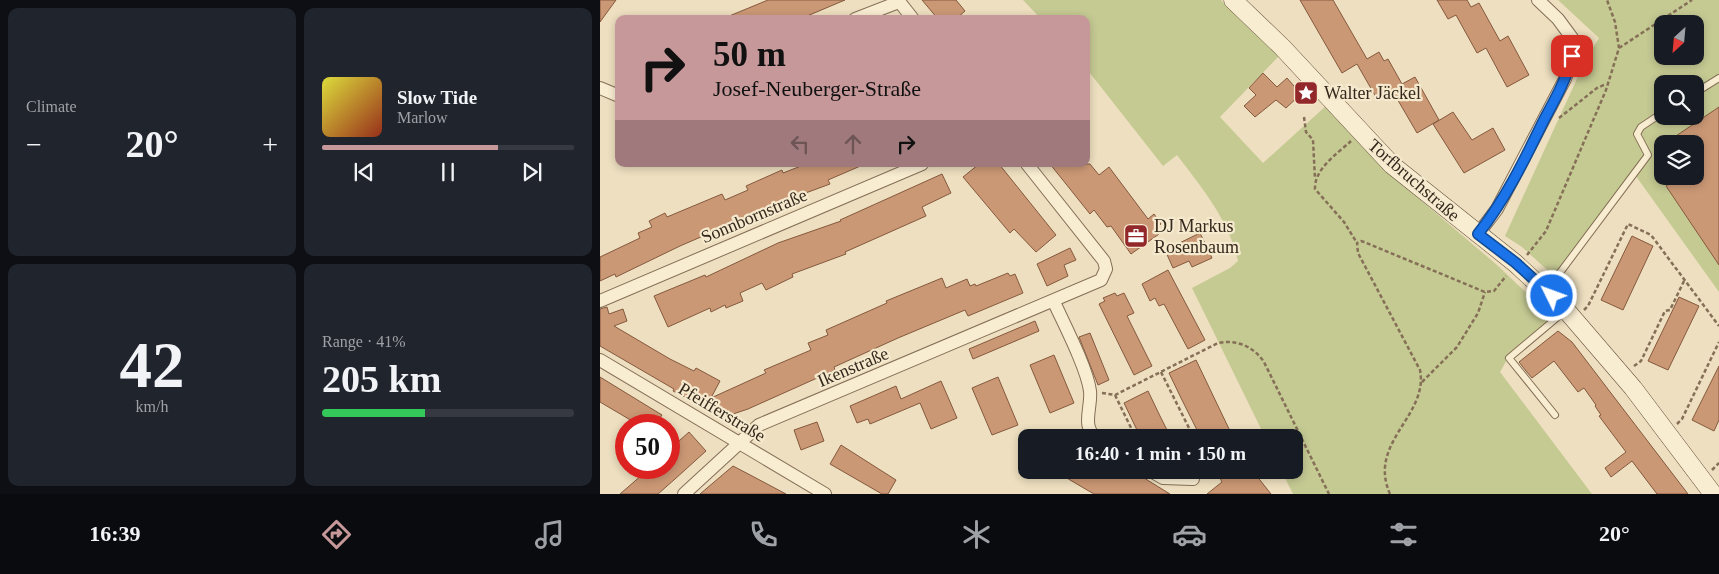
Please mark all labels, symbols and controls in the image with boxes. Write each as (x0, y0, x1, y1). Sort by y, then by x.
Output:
north arrow (1654, 15, 1704, 65)
map controls (1654, 15, 1704, 185)
icon: right (630, 35, 695, 100)
text: 50 m (713, 35, 786, 74)
pin (1551, 35, 1593, 77)
icon: arrive (1558, 42, 1586, 70)
button: search (1654, 75, 1704, 125)
text: Josef-Neuberger-Straße (713, 76, 921, 101)
place icon: Walter Jäckel (1293, 80, 1319, 106)
place label: Walter Jäckel (1324, 83, 1421, 103)
text: Slow Tide (397, 87, 477, 108)
text: Climate (26, 98, 77, 115)
text: Marlow (397, 109, 448, 126)
text: 20° (125, 123, 179, 165)
text: − (26, 129, 42, 160)
text: + (262, 129, 278, 160)
icon: left (786, 130, 814, 158)
icon: ahead (839, 130, 867, 158)
icon: right (892, 130, 920, 158)
street label: Torfbruchstraße (1364, 135, 1464, 225)
button: layers (1654, 135, 1704, 185)
icon: previous (350, 158, 378, 186)
icon: pause (434, 158, 462, 186)
icon: next (518, 158, 546, 186)
street label: Sonnbornstraße (698, 185, 810, 247)
place label: DJ Markus Rosenbaum (1154, 216, 1239, 257)
office icon: DJ Markus Rosenbaum (1123, 223, 1149, 249)
position arrow (1525, 269, 1577, 321)
text: 42 (120, 329, 185, 401)
text: Range · 41% (322, 333, 406, 350)
street label: Ikenstraße (815, 343, 891, 391)
text: 205 km (322, 358, 441, 400)
street label: Pfeifferstraße (675, 378, 769, 446)
text: km/h (136, 398, 168, 415)
speed limit sign: 50 (615, 414, 680, 479)
text: 16:40 · 1 min · 150 m (1075, 443, 1246, 464)
icon: directions (319, 517, 354, 552)
icon: music (532, 517, 567, 552)
icon: phone (746, 517, 781, 552)
icon: climate (959, 517, 994, 552)
icon: car (1172, 517, 1207, 552)
icon: filters (1386, 517, 1421, 552)
text: 16:39 (89, 521, 141, 546)
text: 20° (1599, 521, 1630, 546)

